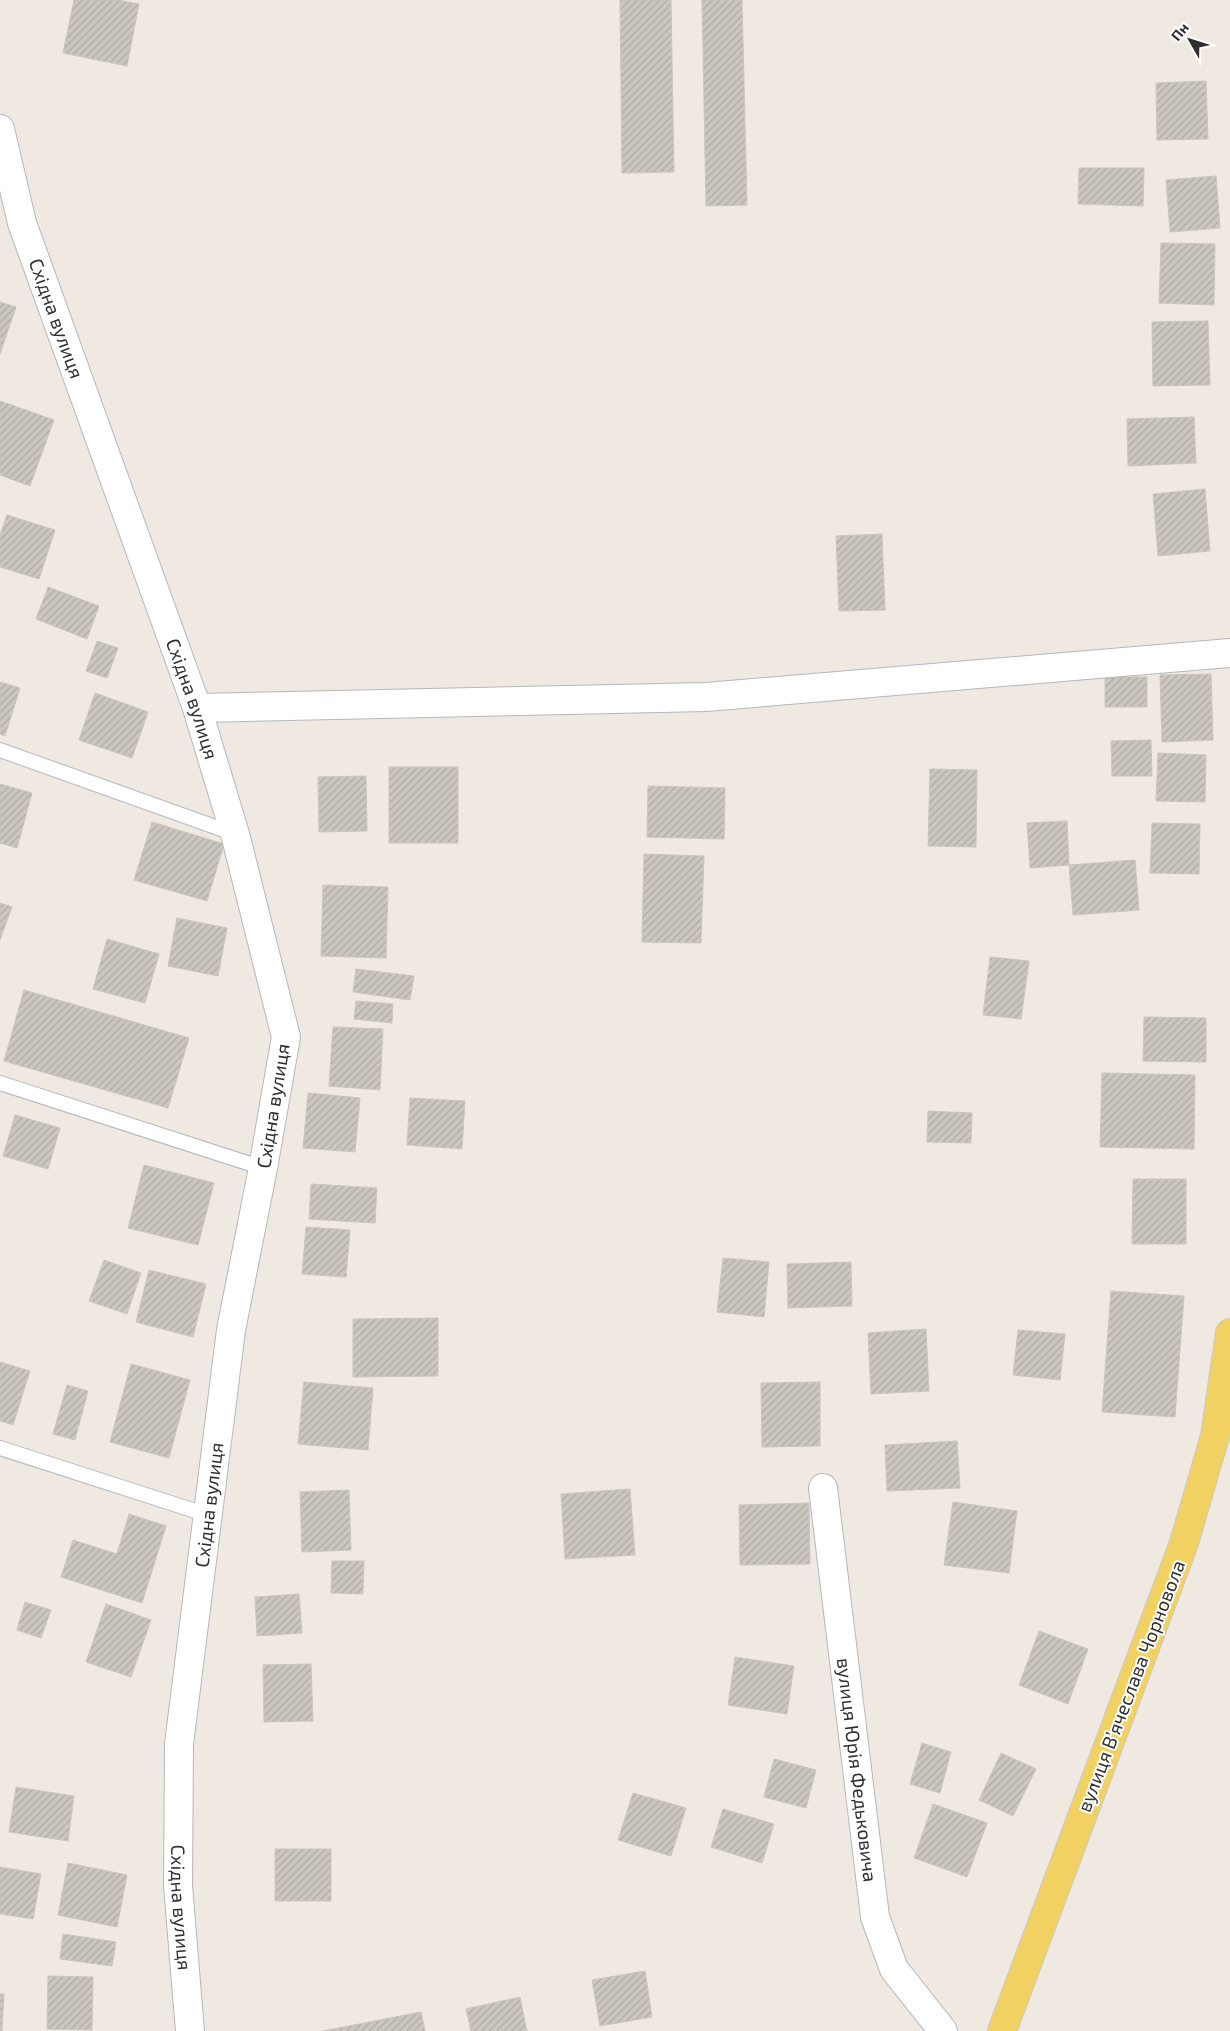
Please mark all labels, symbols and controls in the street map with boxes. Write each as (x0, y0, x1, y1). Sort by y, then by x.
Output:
north arrow (1165, 15, 1215, 65)
text: Пн (1167, 19, 1192, 44)
street label: Східна вулиця (25, 255, 89, 381)
street label: Східна вулиця (162, 635, 224, 762)
street label: Східна вулиця (251, 1042, 295, 1170)
street label: Східна вулиця (189, 1441, 229, 1569)
street label: вулиця Вʼячеслава Чорновола (1072, 1557, 1190, 1815)
street label: вулиця Юрія Федьковича (833, 1656, 883, 1883)
street label: Східна вулиця (167, 1844, 197, 1971)

